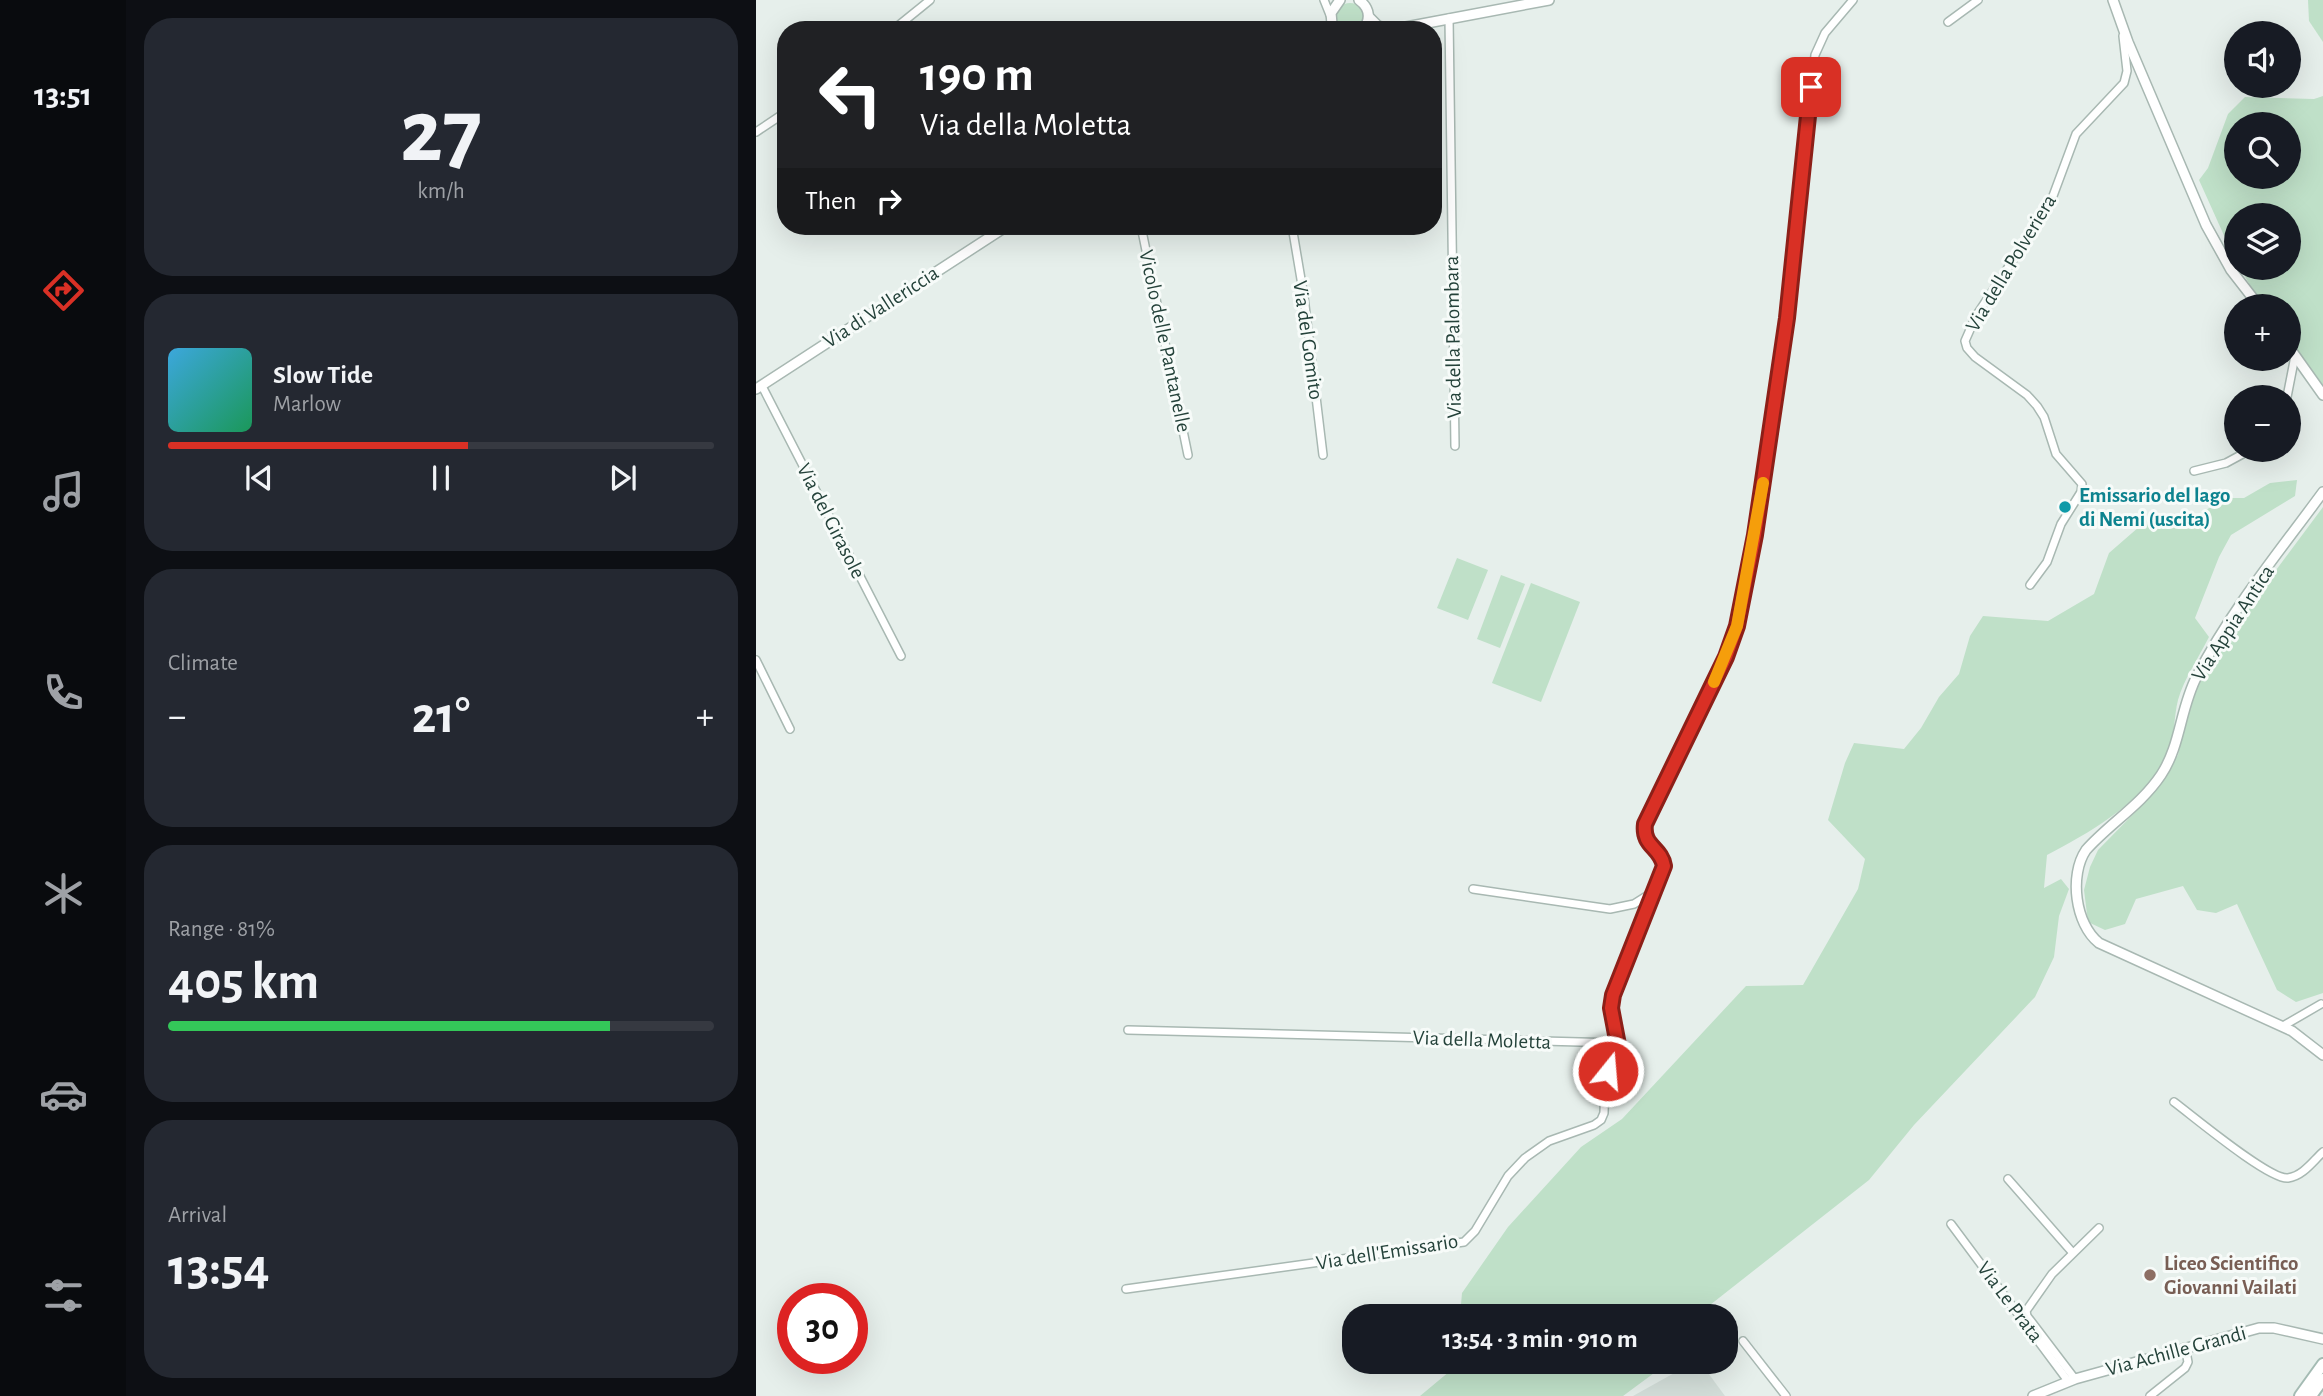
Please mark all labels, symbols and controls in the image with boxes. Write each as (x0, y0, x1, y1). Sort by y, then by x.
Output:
map controls (2224, 21, 2301, 462)
button: sound (2224, 21, 2301, 98)
icon: left (805, 49, 896, 140)
text: 190 m (920, 51, 1034, 100)
pin (1781, 57, 1841, 117)
icon: arrive (1792, 68, 1830, 106)
text: 13:51 (34, 79, 92, 111)
text: 27 (400, 87, 482, 178)
text: Via della Moletta (920, 109, 1131, 141)
button: search (2224, 112, 2301, 189)
text: km/h (417, 180, 465, 203)
icon: right (870, 182, 908, 220)
text: Then (805, 188, 856, 214)
street label: Via della Polveriera (1962, 191, 2060, 335)
button: layers (2224, 203, 2301, 280)
street label: Vicolo delle Pantanelle (1135, 248, 1195, 434)
street label: Via della Palombara (1441, 255, 1465, 419)
street label: Via di Vallericcia (820, 262, 943, 352)
icon: directions (39, 266, 88, 315)
street label: Via del Gomito (1289, 279, 1327, 401)
button: + (2224, 294, 2301, 371)
text: Slow Tide (273, 362, 373, 388)
button: − (2224, 385, 2301, 462)
text: Marlow (273, 393, 341, 416)
icon: previous (240, 459, 278, 497)
icon: pause (422, 459, 460, 497)
icon: next (604, 459, 642, 497)
street label: Via del Girasole (793, 460, 869, 582)
icon: music (39, 467, 88, 516)
place label: Emissario del lago di Nemi (uscita) (2079, 485, 2230, 530)
marker: Emissario del lago di Nemi (uscita) (2057, 499, 2073, 515)
street label: Via Appia Antica (2188, 561, 2278, 685)
text: Climate (168, 652, 238, 675)
icon: phone (39, 668, 88, 717)
text: 21° (412, 690, 470, 742)
text: − (168, 698, 186, 736)
text: + (696, 698, 714, 736)
icon: climate (39, 869, 88, 918)
text: Range · 81% (168, 918, 275, 941)
text: 405 km (168, 956, 319, 1008)
street label: Via della Moletta (1412, 1027, 1552, 1053)
position arrow (1571, 1034, 1645, 1108)
icon: car (39, 1070, 88, 1119)
text: Arrival (168, 1204, 227, 1227)
street label: Via dell'Emissario (1314, 1230, 1460, 1274)
text: 13:54 (168, 1242, 270, 1294)
place label: Liceo Scientifico Giovanni Vailati (2164, 1253, 2298, 1298)
street label: Via Le Prata (1973, 1258, 2047, 1346)
marker: Liceo Scientifico Giovanni Vailati (2142, 1267, 2158, 1283)
icon: filters (39, 1271, 88, 1320)
speed limit sign: 30 (777, 1283, 868, 1374)
street label: Via Achille Grandi (2103, 1322, 2249, 1380)
text: 13:54 · 3 min · 910 m (1442, 1326, 1638, 1352)

